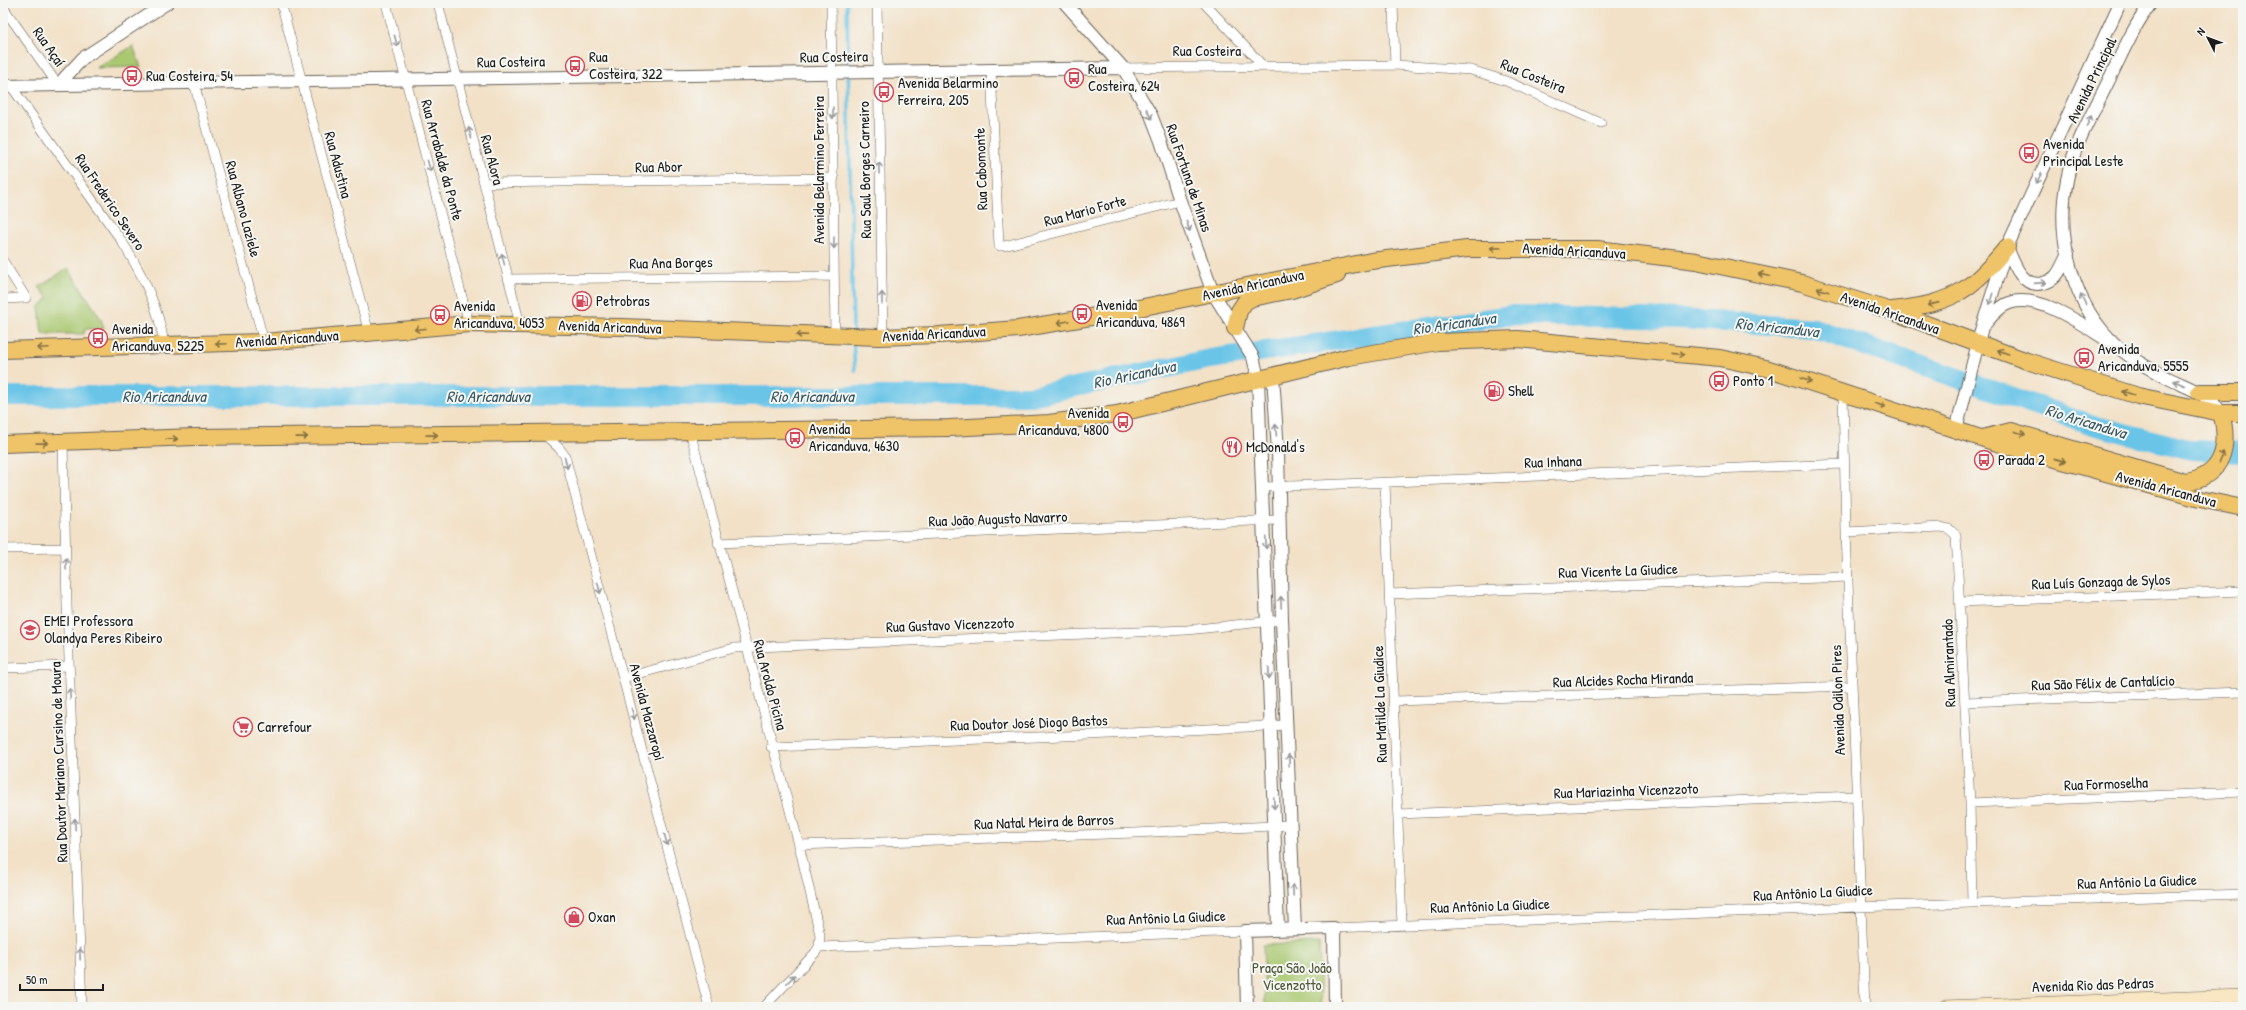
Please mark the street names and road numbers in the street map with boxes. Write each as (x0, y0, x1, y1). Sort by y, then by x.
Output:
street label: Rua Açaí (28, 22, 71, 71)
street label: Avenida Principal (2062, 33, 2121, 126)
street label: Rua Costeira (1173, 40, 1241, 61)
street label: Rua Costeira (800, 45, 868, 68)
street label: Rua Costeira (477, 50, 545, 73)
street label: Rua Costeira (1498, 53, 1569, 98)
street label: Avenida Belarmino Ferreira (808, 96, 829, 244)
street label: Rua Arrabalde da Ponte (416, 97, 469, 223)
street label: Rua Saul Borges Carneiro (853, 101, 876, 239)
street label: Rua Fortuna de Minas (1161, 121, 1218, 235)
street label: Rua Cabomonte (969, 127, 992, 211)
street label: Rua Adustina (320, 129, 357, 201)
street label: Rua Alora (476, 132, 509, 187)
street label: Rua Frederico Severo (70, 149, 151, 254)
street label: Rua Abor (635, 156, 683, 177)
street label: Rua Albano Lazíele (221, 158, 266, 259)
street label: Rua Mario Forte (1042, 189, 1128, 232)
street label: Avenida Aricanduva (1522, 237, 1626, 264)
street label: Rua Ana Borges (629, 251, 713, 274)
street label: Avenida Aricanduva (1200, 263, 1306, 306)
street label: Avenida Aricanduva (1838, 286, 1943, 339)
street label: Avenida Aricanduva (558, 314, 662, 339)
street label: Avenida Aricanduva (882, 320, 986, 347)
street label: Avenida Aricanduva (235, 324, 339, 353)
street label: Rua Inhana (1524, 450, 1582, 473)
street label: Avenida Aricanduva (2114, 465, 2219, 512)
street label: Rua João Augusto Navarro (928, 506, 1068, 531)
street label: Rua Vicente La Giudice (1558, 558, 1678, 583)
street label: Rua Luís Gonzaga de Sylos (2031, 569, 2171, 594)
street label: Rua Gustavo Vicenzzoto (886, 612, 1014, 637)
street label: Rua Almirantado (1936, 618, 1961, 708)
street label: Rua Aroldo Picina (748, 637, 793, 733)
street label: Avenida Odilon Pires (1825, 644, 1850, 756)
street label: Rua Matilde La Giudice (1367, 645, 1392, 763)
street label: Rua Doutor Mariano Cursino de Moura (44, 661, 73, 863)
street label: Avenida Mazzaropi (624, 661, 671, 763)
street label: Rua Alcides Rocha Miranda (1552, 667, 1694, 692)
street label: Rua São Félix de Cantalício (2031, 670, 2175, 695)
street label: Rua Doutor José Diogo Bastos (950, 709, 1108, 736)
street label: Rua Formoselha (2064, 772, 2148, 795)
street label: Rua Mariazinha Vicenzzoto (1553, 777, 1699, 804)
street label: Rua Natal Meira de Barros (974, 809, 1115, 834)
street label: Rua Antônio La Giudice (2077, 869, 2197, 894)
street label: Rua Antônio La Giudice (1753, 879, 1873, 906)
street label: Rua Antônio La Giudice (1430, 893, 1550, 918)
street label: Rua Antônio La Giudice (1106, 905, 1226, 930)
street label: Avenida Rio das Pedras (2032, 972, 2154, 997)

